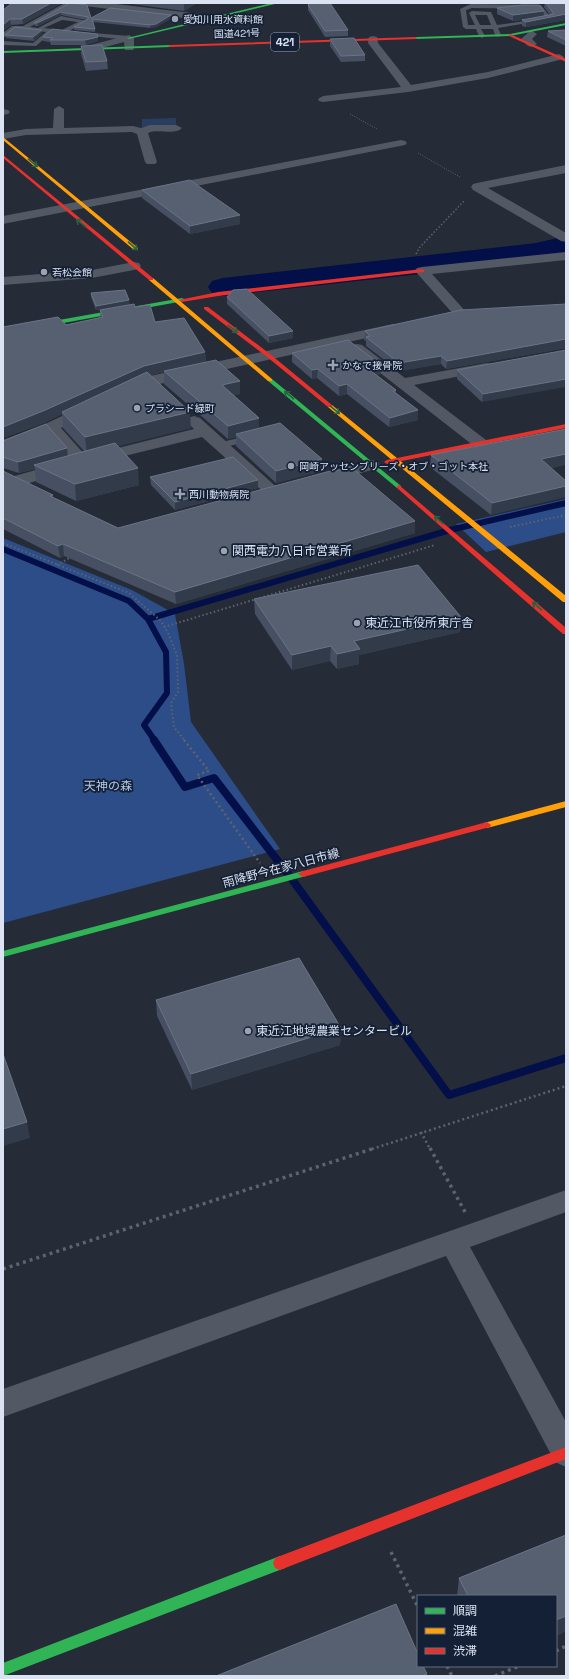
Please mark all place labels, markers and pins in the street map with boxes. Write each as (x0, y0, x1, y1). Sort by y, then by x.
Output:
place label: 愛知川用水資料館 (183, 13, 263, 26)
marker: 愛知川用水資料館 (170, 14, 180, 24)
place label: 若松会館 (52, 266, 92, 279)
marker: 若松会館 (39, 267, 49, 277)
marker: かなで接骨院 (327, 359, 339, 371)
place label: かなで接骨院 (342, 359, 402, 372)
place label: プラシード緑町 (145, 402, 215, 415)
marker: プラシード緑町 (132, 403, 142, 413)
place label: 岡崎アッセンブリーズ・オブ・ゴット本社 (299, 460, 488, 473)
marker: 岡崎アッセンブリーズ・オブ・ゴット本社 (286, 461, 296, 471)
marker: 西川動物病院 (174, 488, 186, 500)
place label: 西川動物病院 (189, 488, 249, 501)
place label: 関西電力八日市営業所 (232, 543, 352, 559)
marker: 関西電力八日市営業所 (219, 546, 229, 556)
place label: 東近江市役所東庁舎 (365, 615, 473, 631)
marker: 東近江市役所東庁舎 (352, 618, 362, 628)
place label: 東近江地域農業センタービル (256, 1023, 412, 1039)
marker: 東近江地域農業センタービル (243, 1026, 253, 1036)

